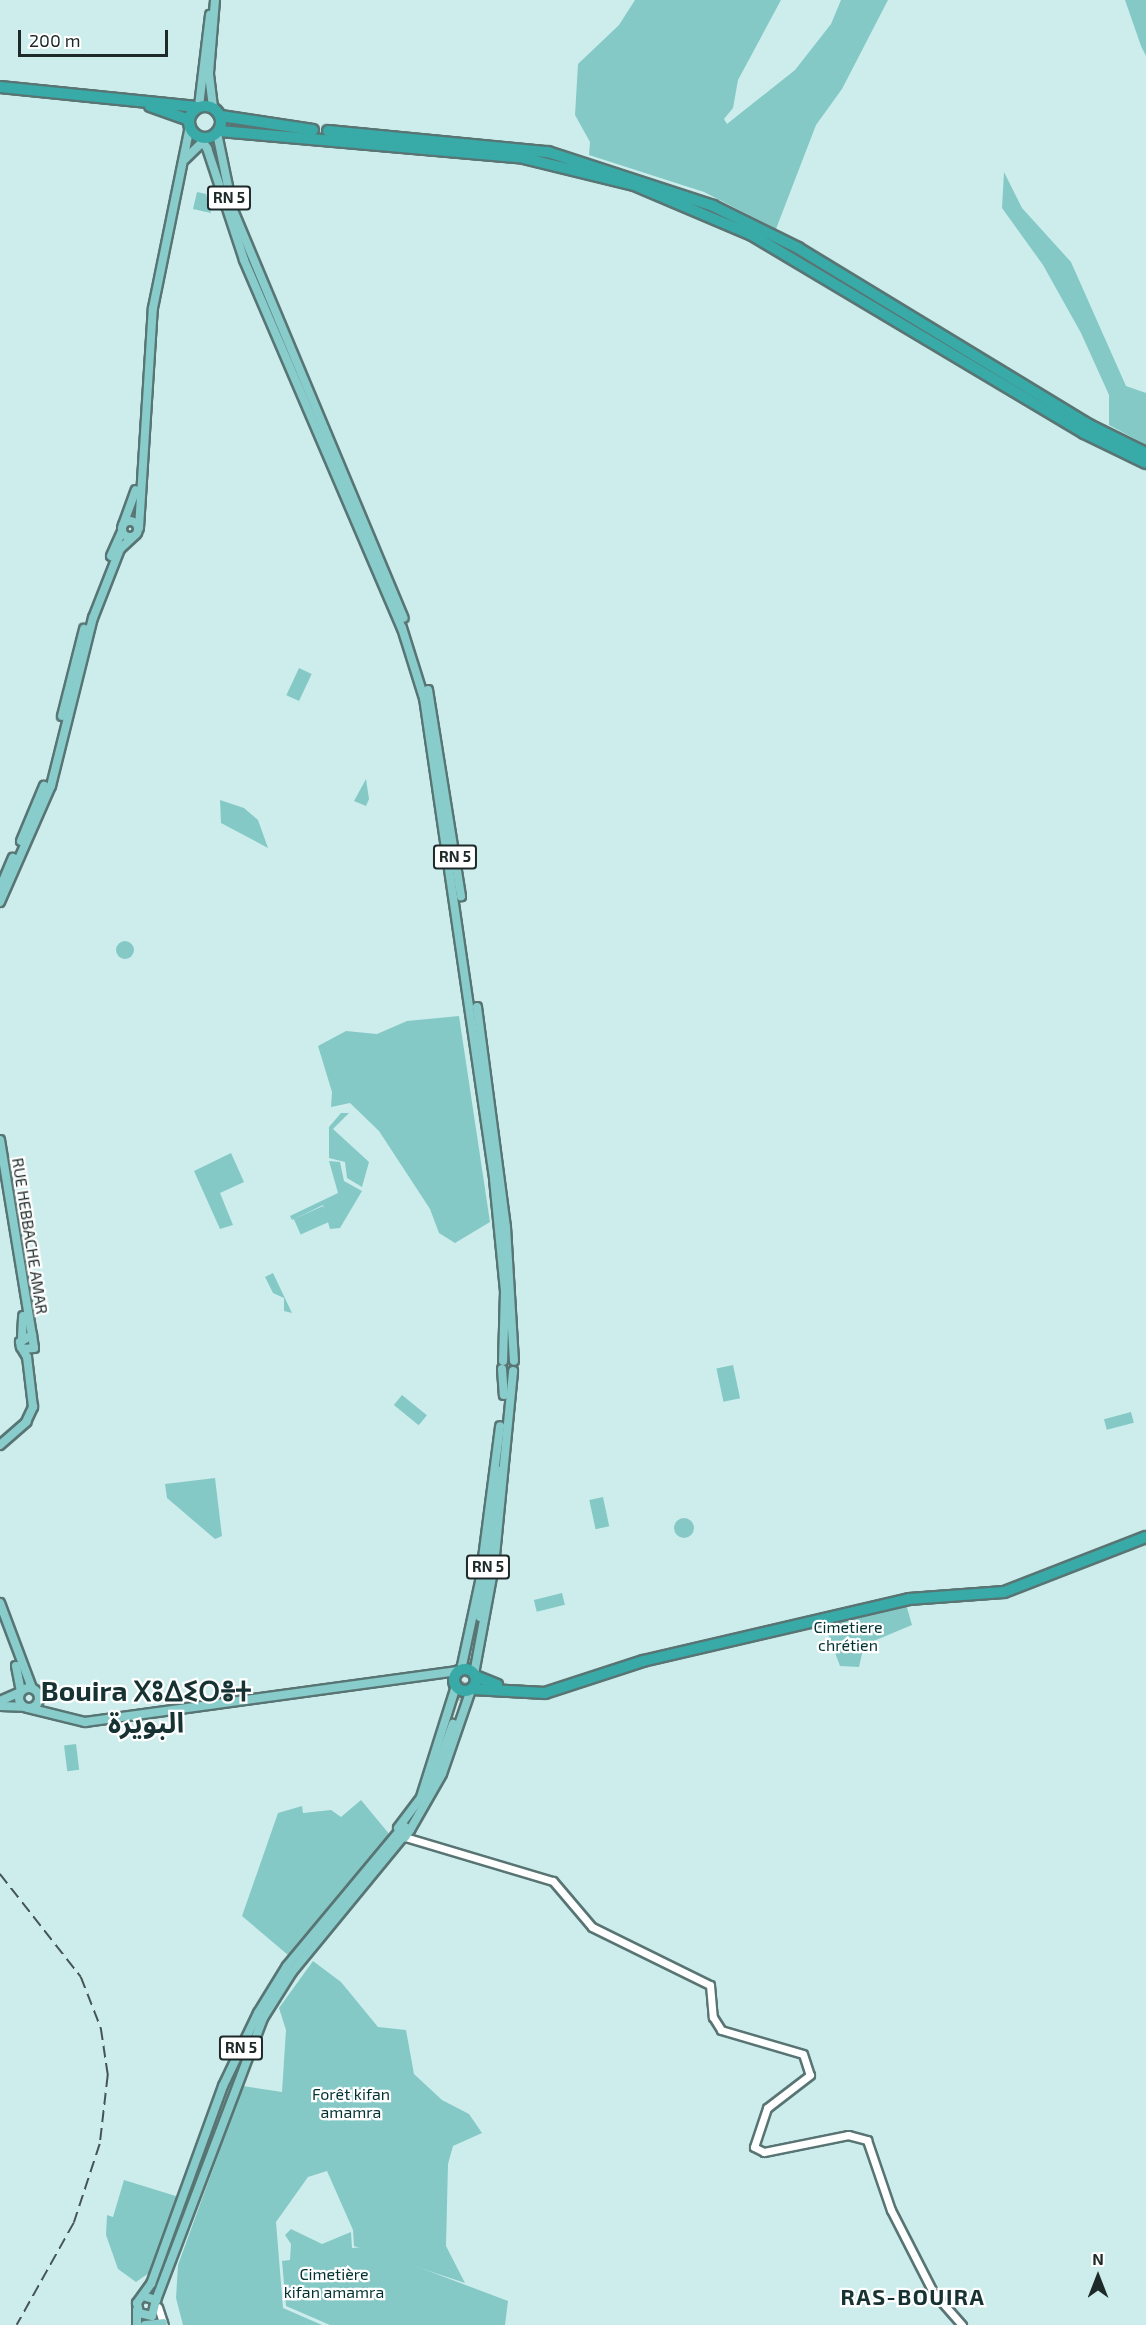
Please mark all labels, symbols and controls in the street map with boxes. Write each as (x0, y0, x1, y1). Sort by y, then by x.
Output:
scale bar (21, 18, 171, 56)
text: 200 m (29, 29, 81, 51)
road number: RN 5 (206, 186, 252, 210)
road number: RN 5 (432, 845, 478, 869)
street label: RUE HEBBACHE AMAR (8, 1156, 52, 1316)
road number: RN 5 (466, 1555, 510, 1579)
park label: Cimetiere chrétien (813, 1617, 883, 1655)
district label: Bouira ⵝⵓⵠⵉⵔⴻⵜ البويرة (41, 1673, 251, 1739)
road number: RN 5 (218, 2036, 264, 2060)
park label: Forêt kifan amamra (312, 2084, 390, 2122)
north arrow (1068, 2247, 1128, 2307)
text: N (1092, 2249, 1104, 2268)
park label: Cimetière kifan amamra (284, 2264, 384, 2302)
district label: RAS-BOUIRA (841, 2284, 985, 2310)

